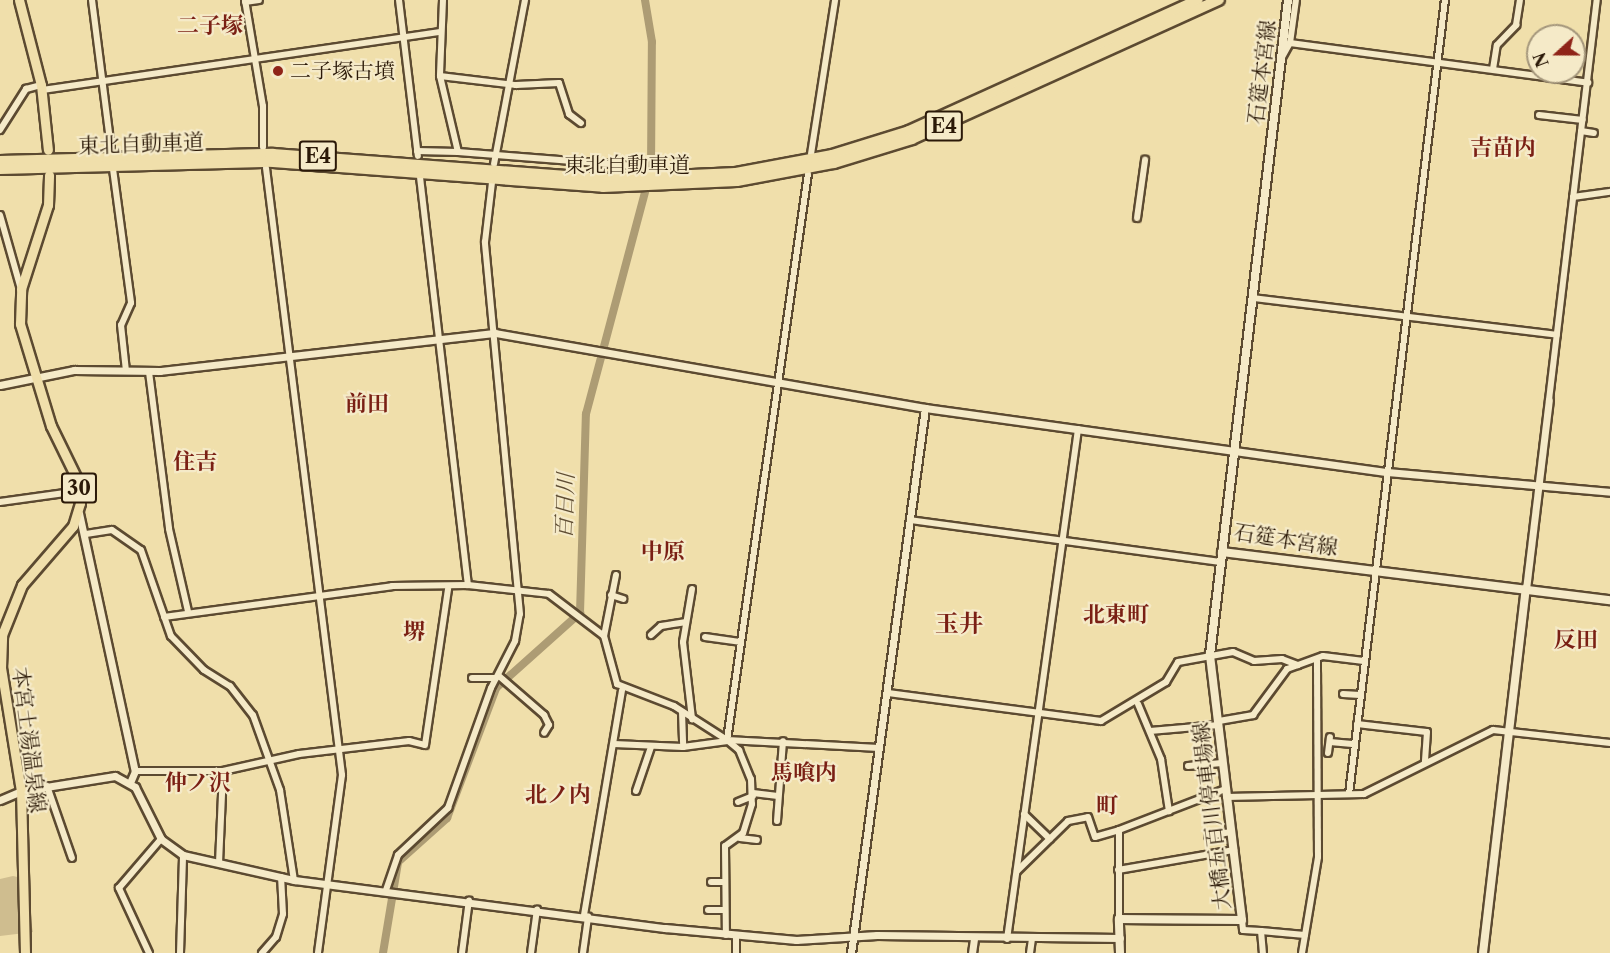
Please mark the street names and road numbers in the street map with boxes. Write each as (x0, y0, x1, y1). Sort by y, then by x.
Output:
street label: 石筵本宮線 (1243, 18, 1281, 126)
road number: E4 (924, 109, 964, 143)
street label: 東北自動車道 (78, 129, 204, 159)
road number: E4 (298, 139, 338, 173)
street label: 東北自動車道 (564, 152, 690, 178)
road number: 30 (60, 471, 98, 505)
street label: 石筵本宮線 (1232, 519, 1340, 561)
street label: 本宮土湯温泉線 (8, 666, 50, 814)
street label: 大橋五百川停車場線 (1188, 721, 1236, 911)

